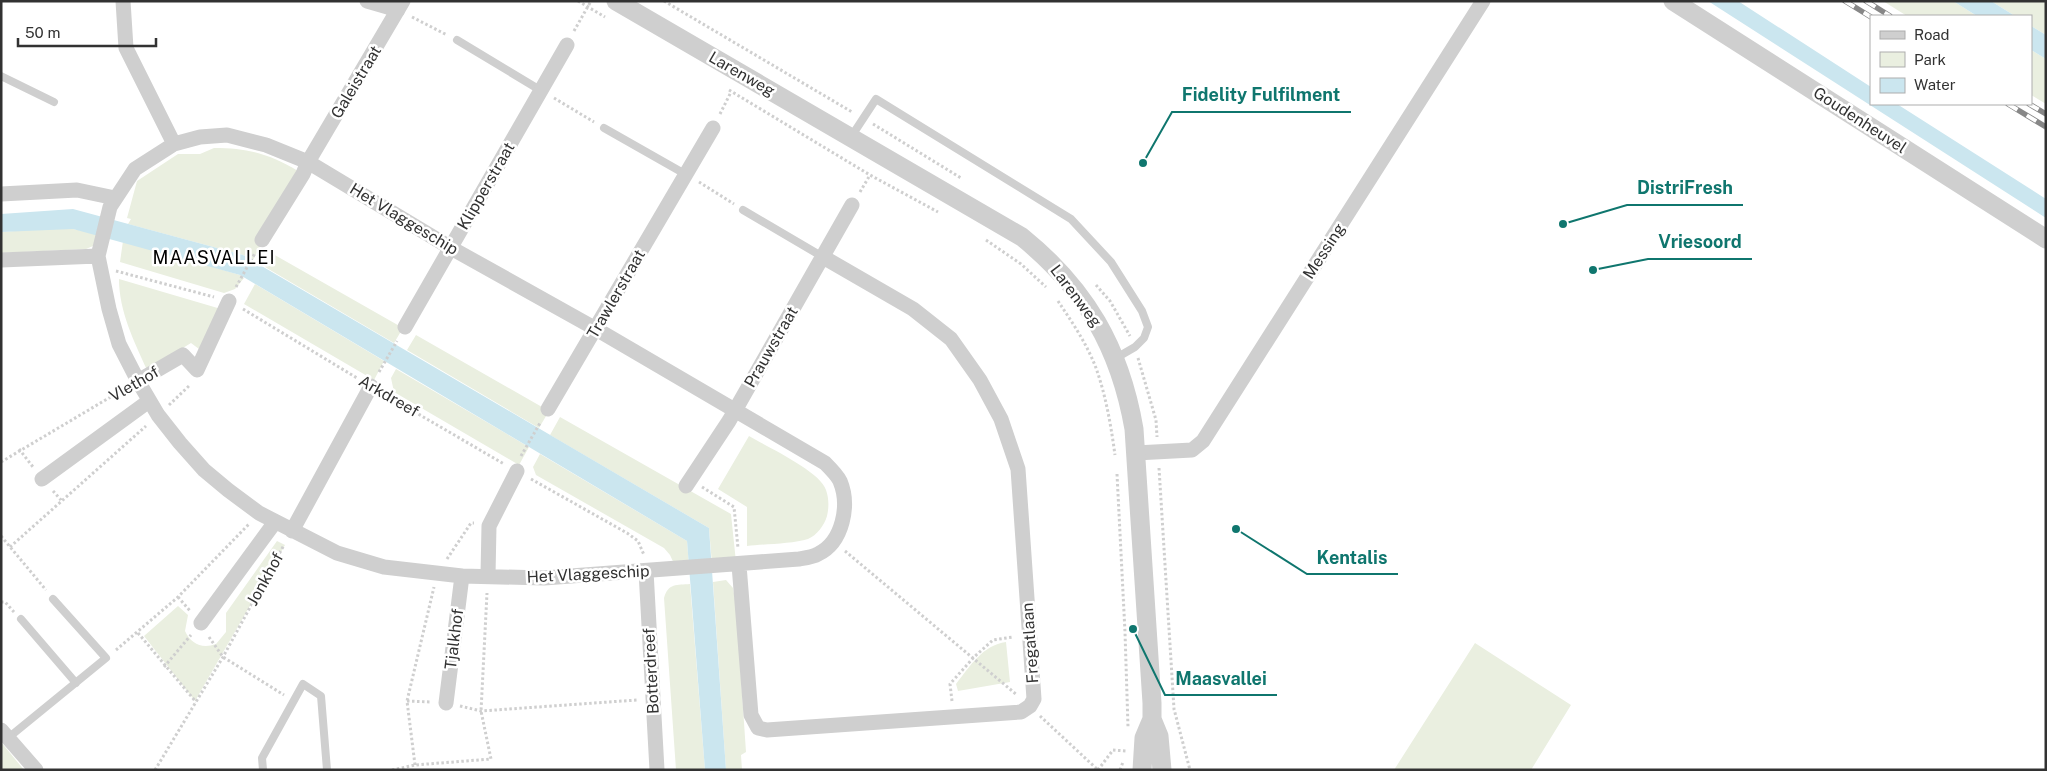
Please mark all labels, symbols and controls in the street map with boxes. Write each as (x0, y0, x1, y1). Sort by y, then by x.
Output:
scale bar (18, 15, 155, 47)
legend (1870, 15, 2032, 105)
text: 50 m (25, 24, 60, 41)
text: Road (1914, 26, 1950, 43)
street label: Galeistraat (327, 42, 385, 122)
street label: Larenweg (706, 47, 779, 101)
text: Park (1914, 51, 1946, 68)
text: Water (1914, 76, 1956, 93)
callout: Fidelity Fulfilment (1172, 79, 1351, 112)
street label: Goudenheuvel (1810, 83, 1910, 157)
text: Fidelity Fulfilment (1182, 84, 1340, 105)
street label: Klipperstraat (453, 139, 519, 233)
callout: DistriFresh (1627, 172, 1743, 205)
text: DistriFresh (1637, 177, 1733, 198)
street label: Het Vlaggeschip (346, 179, 462, 259)
street label: Messing (1299, 220, 1349, 282)
callout: Vriesoord (1648, 226, 1752, 259)
text: Vriesoord (1658, 231, 1742, 252)
street label: Trawlerstraat (583, 246, 649, 342)
district label: MAASVALLEI (152, 247, 276, 268)
street label: Larenweg (1046, 261, 1106, 331)
street label: Prauwstraat (740, 303, 802, 391)
street label: Vlethof (106, 362, 162, 406)
street label: Arkdreef (356, 371, 422, 421)
callout: Kentalis (1307, 541, 1398, 574)
text: Kentalis (1317, 547, 1387, 568)
street label: Jonkhof (243, 549, 287, 609)
street label: Het Vlaggeschip (526, 561, 650, 587)
street label: Fregatlaan (1018, 602, 1042, 684)
street label: Tjalkhof (441, 608, 467, 670)
street label: Botterdreef (639, 628, 663, 714)
callout: Maasvallei (1165, 662, 1277, 695)
text: Maasvallei (1175, 668, 1267, 689)

